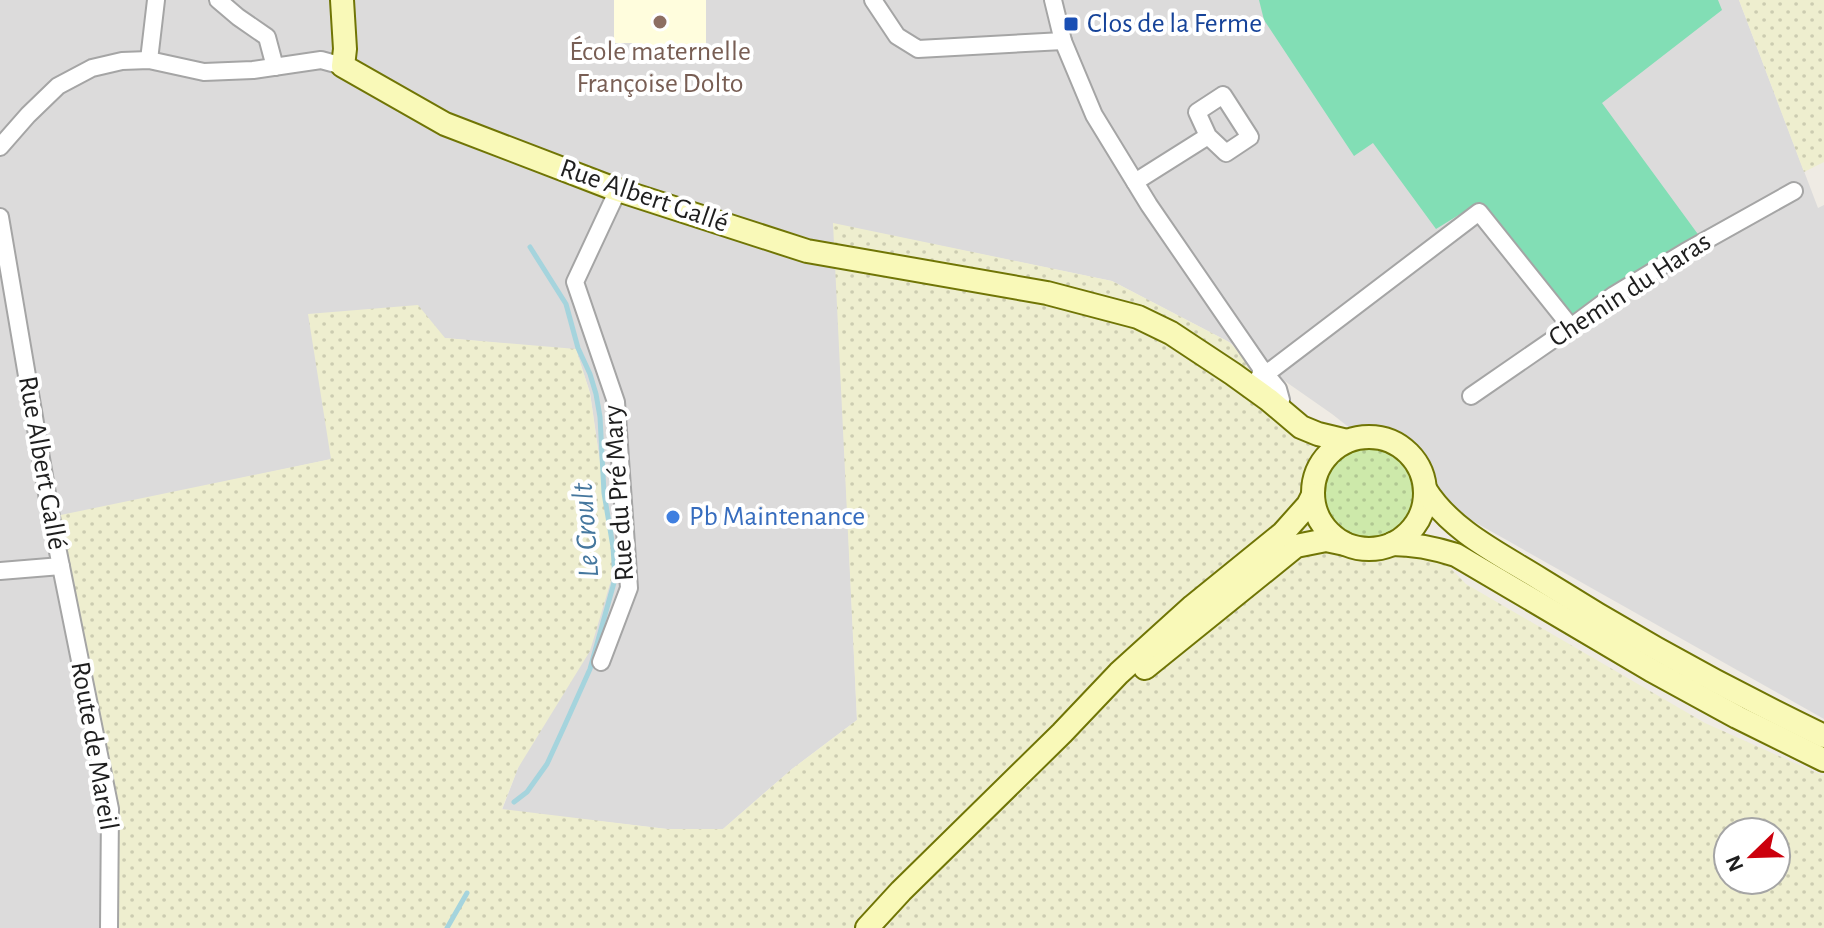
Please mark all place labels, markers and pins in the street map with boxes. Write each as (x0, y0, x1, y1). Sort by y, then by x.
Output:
place label: Clos de la Ferme (1087, 10, 1262, 38)
marker: École maternelle Françoise Dolto (651, 13, 669, 31)
marker: Clos de la Ferme (1062, 15, 1080, 33)
place label: École maternelle Françoise Dolto (569, 35, 751, 98)
place label: Pb Maintenance (689, 503, 865, 531)
marker: Pb Maintenance (664, 508, 682, 526)

